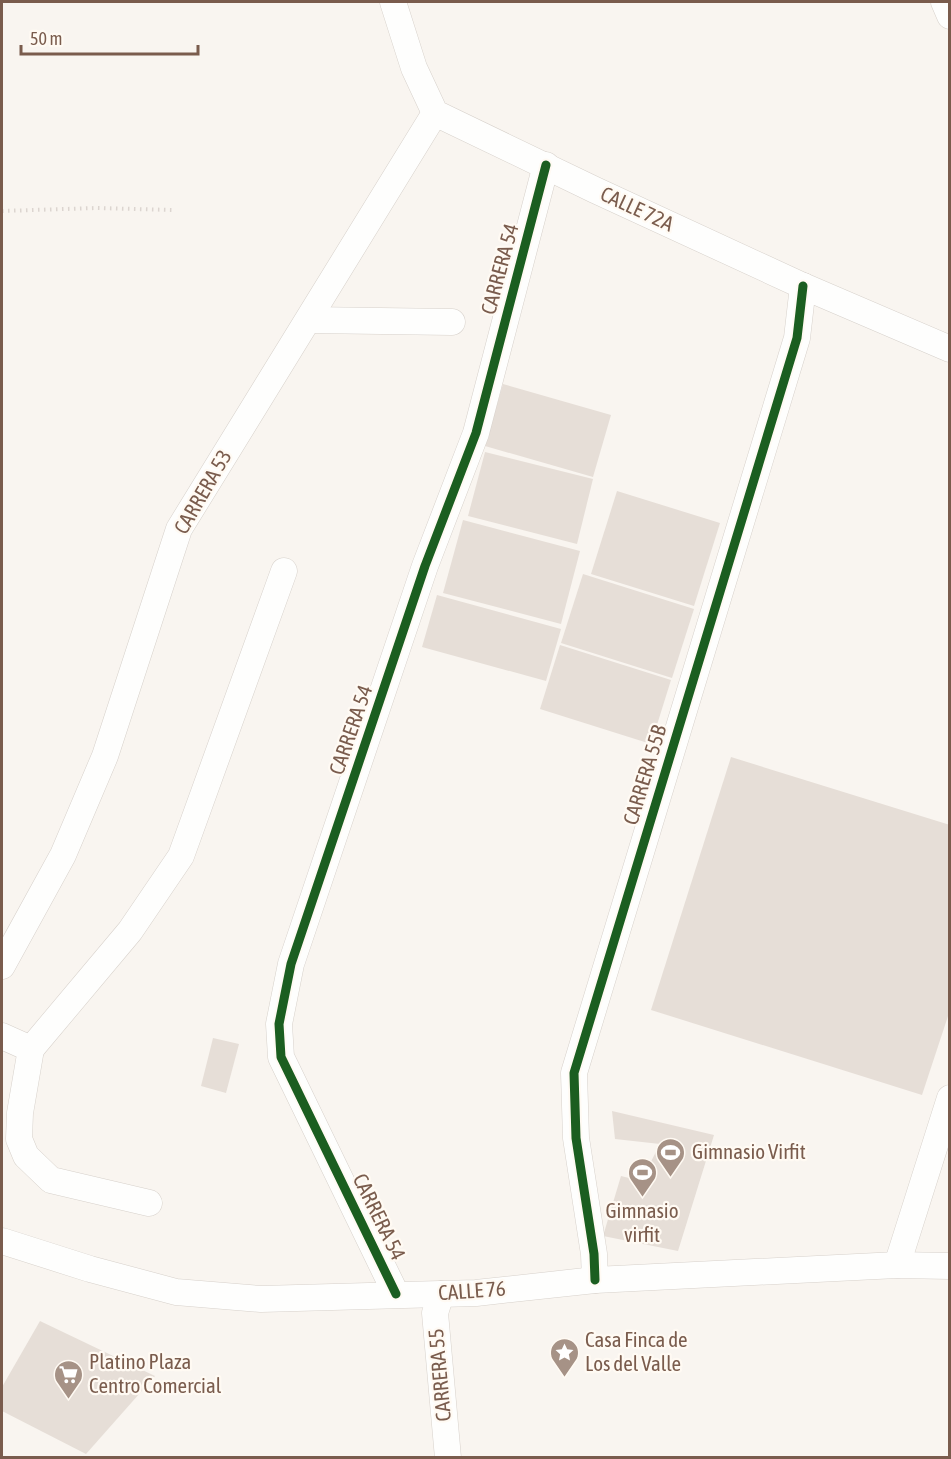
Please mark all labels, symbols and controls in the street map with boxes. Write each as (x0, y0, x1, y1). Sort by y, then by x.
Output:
scale bar (21, 18, 198, 56)
text: 50 m (30, 28, 62, 49)
street label: CALLE 72A (597, 181, 678, 236)
street label: CARRERA 54 (475, 221, 523, 317)
street label: CARRERA 53 (168, 445, 236, 538)
street label: CARRERA 54 (324, 682, 377, 778)
street label: CARRERA 55B (618, 722, 671, 827)
sports icon: Gimnasio Virfit (655, 1136, 687, 1178)
place label: Gimnasio Virfit (692, 1139, 806, 1163)
sports icon: Gimnasio virfit (626, 1156, 658, 1198)
street label: CARRERA 54 (349, 1169, 411, 1264)
place label: Gimnasio virfit (605, 1198, 679, 1246)
street label: CALLE 76 (437, 1276, 507, 1304)
place label: Casa Finca de Los del Valle (585, 1327, 688, 1375)
street label: CARRERA 55 (423, 1328, 455, 1423)
place icon: Casa Finca de Los del Valle (548, 1336, 580, 1378)
place label: Platino Plaza Centro Comercial (89, 1349, 222, 1397)
supermarket icon: Platino Plaza Centro Comercial (52, 1358, 84, 1400)

